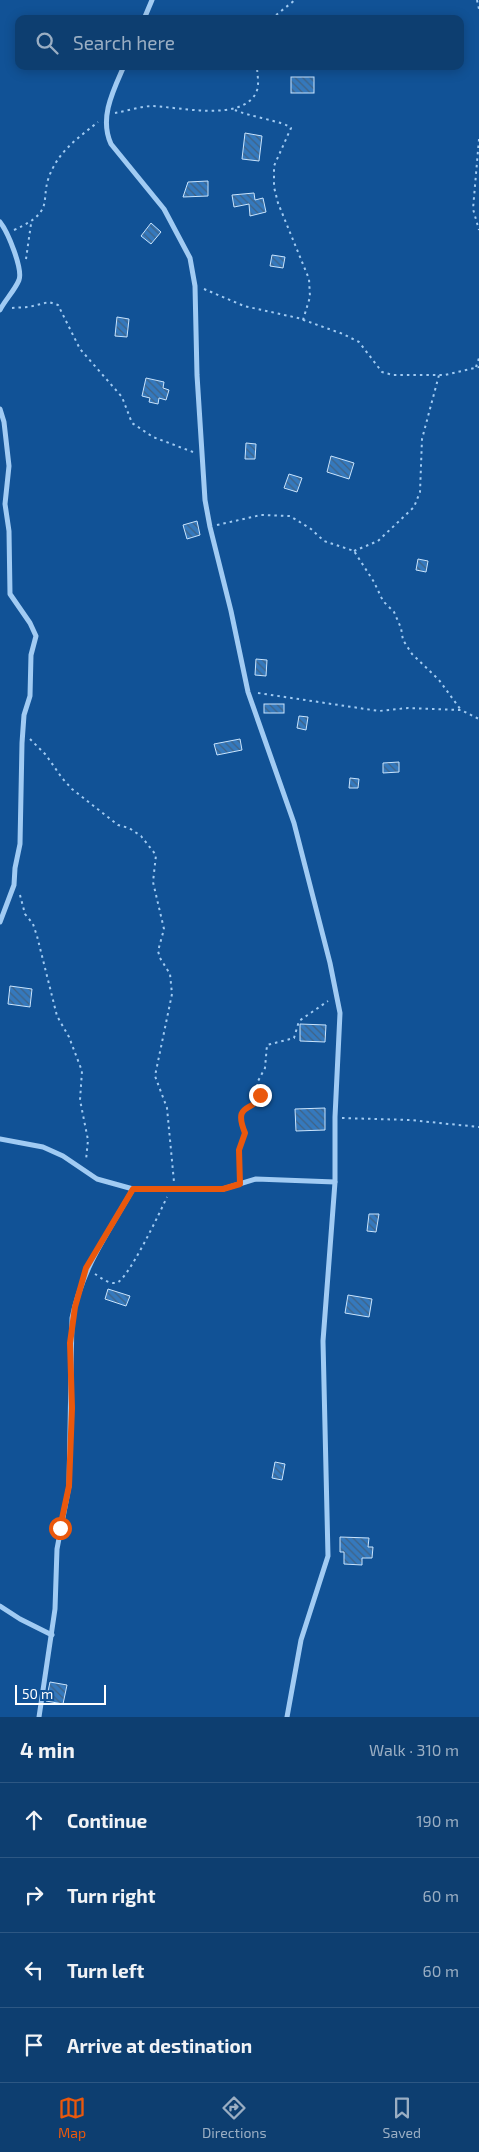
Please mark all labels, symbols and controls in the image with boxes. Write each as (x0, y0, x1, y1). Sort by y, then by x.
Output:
search box (15, 15, 464, 70)
icon: search (33, 29, 61, 57)
text: Search here (73, 31, 175, 54)
route end (249, 1084, 272, 1107)
route start (49, 1517, 72, 1540)
scale bar (15, 1682, 106, 1705)
text: 50 m (22, 1685, 53, 1702)
text: 4 min (20, 1737, 75, 1762)
text: Walk · 310 m (369, 1740, 459, 1759)
icon: ahead (20, 1806, 48, 1834)
text: Continue (67, 1809, 147, 1832)
text: 190 m (416, 1811, 459, 1830)
icon: right (20, 1881, 48, 1909)
text: Turn right (67, 1884, 155, 1907)
text: 60 m (423, 1886, 459, 1905)
icon: left (20, 1956, 48, 1984)
text: Turn left (67, 1959, 144, 1982)
text: 60 m (423, 1961, 459, 1980)
icon: arrive (20, 2031, 48, 2059)
text: Arrive at destination (67, 2034, 252, 2057)
tab: Map (58, 2094, 86, 2141)
tab: Directions (202, 2094, 267, 2141)
tab: Saved (383, 2094, 421, 2141)

